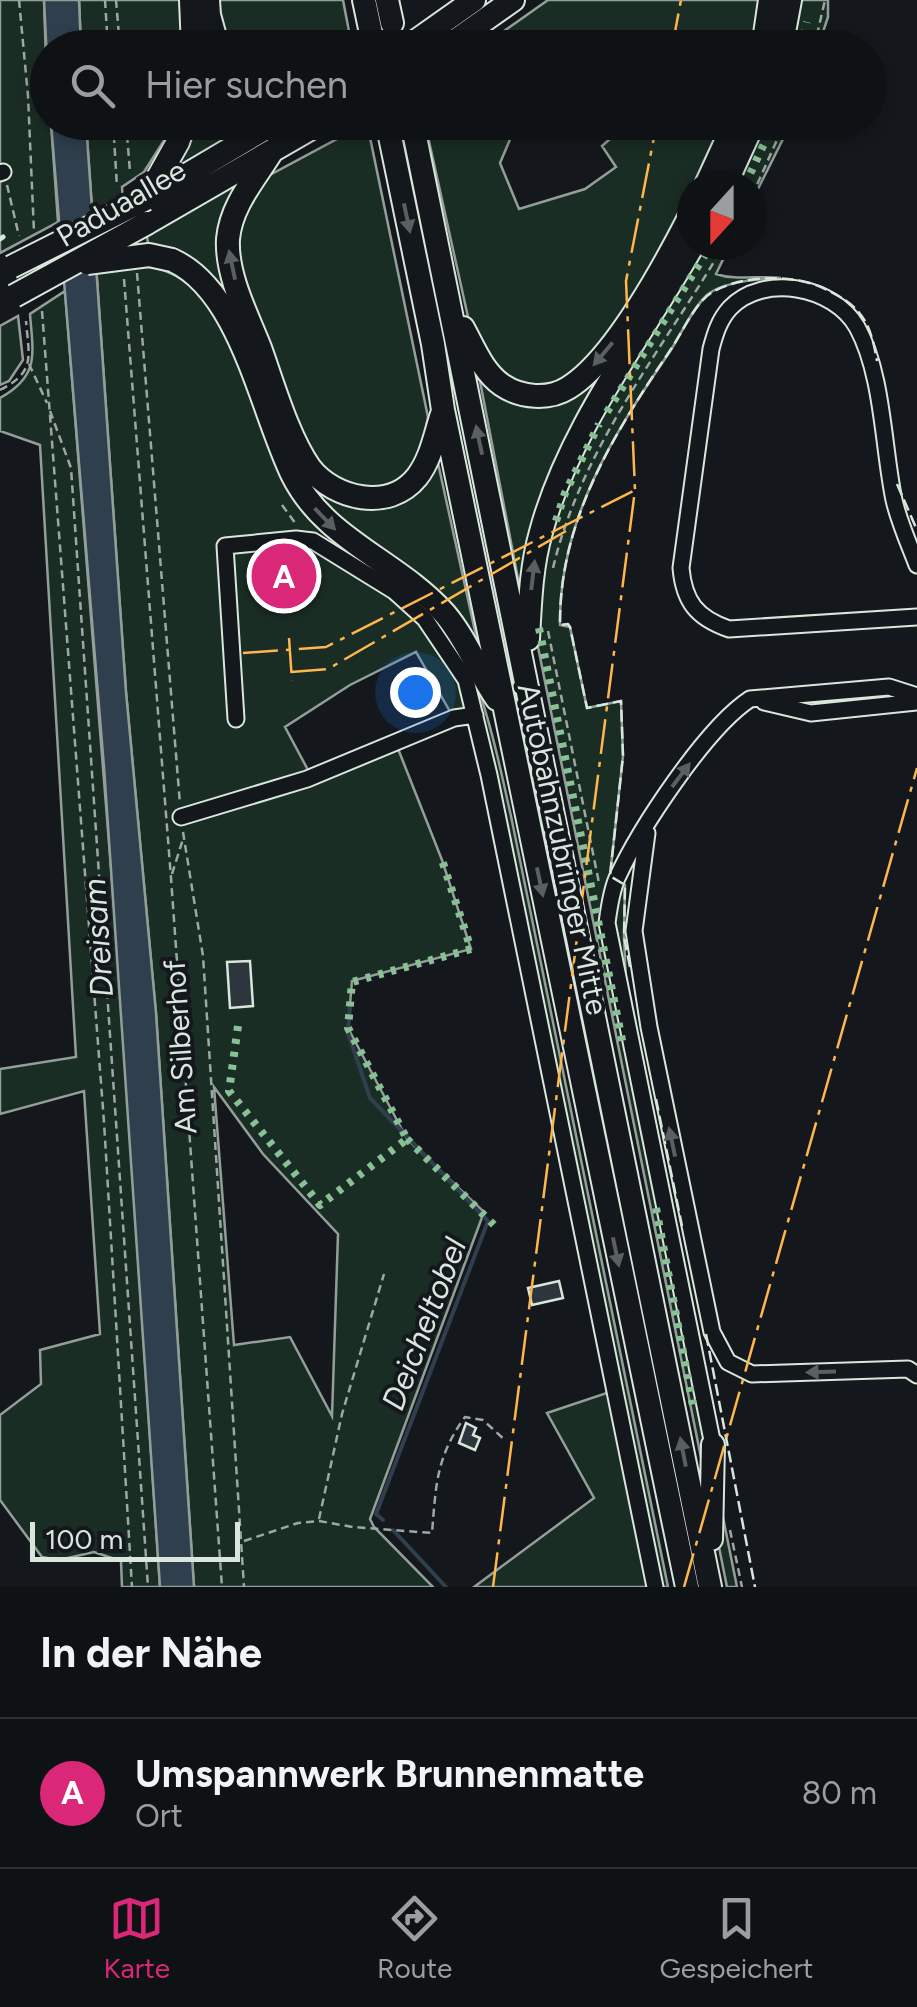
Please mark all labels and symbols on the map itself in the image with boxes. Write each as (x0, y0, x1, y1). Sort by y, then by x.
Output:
street label: Paduaallee (50, 151, 192, 255)
north arrow (677, 170, 767, 260)
one-way arrow (399, 203, 415, 234)
one-way arrow (224, 249, 239, 280)
one-way arrow (593, 341, 614, 366)
one-way arrow (470, 424, 486, 455)
one-way arrow (313, 506, 336, 530)
pin: A (252, 538, 316, 614)
one-way arrow (525, 559, 541, 591)
your location (390, 667, 441, 718)
street label: Autobahnzubringer Mitte (510, 680, 616, 1018)
one-way arrow (671, 762, 691, 788)
one-way arrow (532, 866, 548, 897)
water label: Dreisam (75, 877, 121, 999)
street label: Am Silberhof (155, 959, 205, 1135)
one-way arrow (664, 1126, 680, 1157)
water label: Deicheltobel (374, 1232, 475, 1415)
one-way arrow (609, 1237, 625, 1268)
one-way arrow (805, 1364, 837, 1380)
one-way arrow (675, 1437, 691, 1468)
scale bar (30, 1517, 240, 1562)

